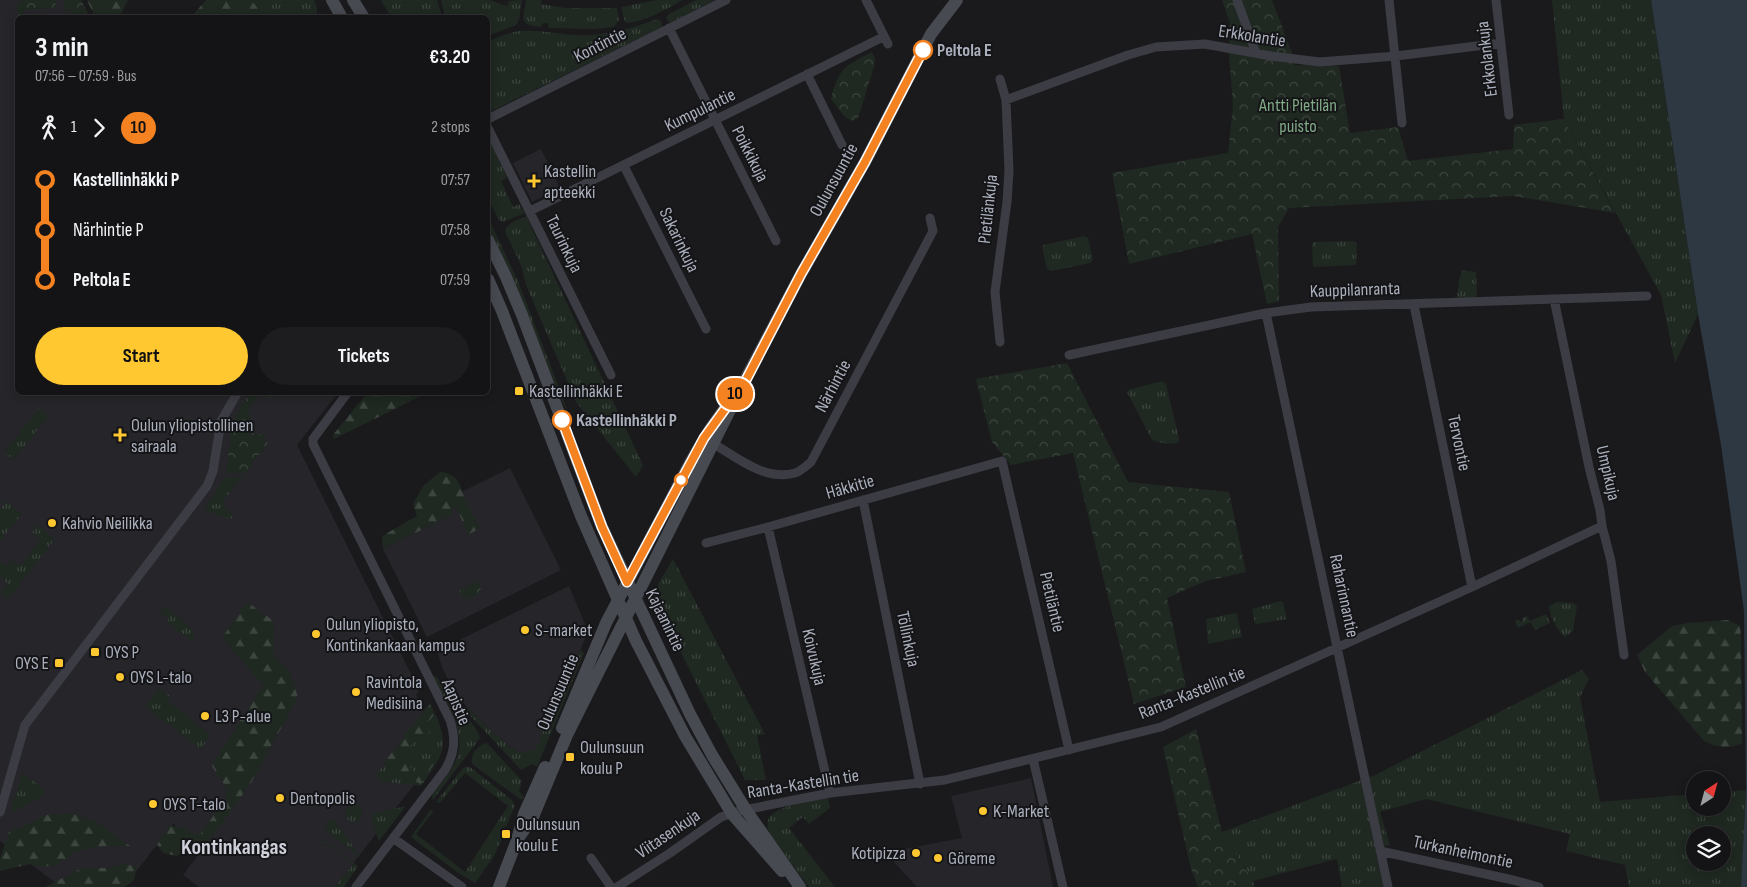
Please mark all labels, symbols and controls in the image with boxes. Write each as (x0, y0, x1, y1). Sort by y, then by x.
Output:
street label: Erkkolantie (1217, 20, 1287, 52)
street label: Erkkolankuja (1472, 20, 1502, 98)
street label: Kontintie (570, 23, 630, 67)
text: 3 min (35, 31, 89, 64)
marker: Peltola E (913, 40, 933, 60)
place label: Peltola E (937, 40, 992, 61)
text: €3.20 (429, 46, 470, 69)
text: 07:56 – 07:59 · Bus (35, 67, 137, 86)
street label: Kumpulantie (661, 84, 739, 136)
park label: Antti Pietilän puisto (1258, 95, 1337, 137)
icon: walk (35, 114, 63, 142)
icon: forward (85, 114, 113, 142)
text: 10 (131, 117, 146, 138)
text: 1 (71, 118, 77, 137)
text: 2 stops (431, 118, 470, 137)
street label: Poikkikuja (727, 122, 773, 186)
street label: Oulunsuuntie (805, 140, 863, 220)
place label: Kastellin apteekki (544, 161, 596, 203)
text: Kastellinhäkki P (73, 169, 179, 192)
text: 07:57 (441, 171, 470, 190)
street label: Pietilänkuja (974, 173, 1002, 245)
marker: Kastellin apteekki (528, 175, 540, 187)
street label: Sakarinkuja (654, 204, 704, 276)
street label: Taurinkuja (541, 212, 587, 276)
text: Närhintie P (73, 219, 143, 242)
text: 07:58 (440, 221, 470, 240)
text: Peltola E (73, 269, 131, 292)
text: 07:59 (440, 271, 470, 290)
street label: Kauppilanranta (1309, 278, 1401, 302)
button: Start (35, 327, 248, 385)
button: Tickets (258, 327, 470, 385)
street label: Närhintie (811, 356, 855, 416)
line badge: 10 (712, 378, 758, 410)
place label: Kastellinhäkki E (529, 381, 623, 402)
text: 10 (727, 383, 743, 404)
marker: Kastellinhäkki E (513, 385, 525, 397)
marker: Kastellinhäkki P (552, 410, 572, 430)
place label: Kastellinhäkki P (576, 410, 677, 431)
street label: Tervontie (1443, 413, 1475, 473)
place label: Oulun yliopistollinen sairaala (131, 415, 253, 457)
marker: Oulun yliopistollinen sairaala (113, 428, 127, 442)
street label: Umpikuja (1591, 443, 1625, 503)
street label: Häkkitie (823, 470, 877, 504)
unlabelled marker (674, 473, 688, 487)
place label: Kahvio Neilikka (62, 513, 153, 534)
marker: Kahvio Neilikka (46, 517, 58, 529)
street label: Raharinnantie (1325, 553, 1363, 639)
street label: Pietiläntie (1035, 570, 1069, 634)
street label: Kajaanintie (641, 585, 689, 655)
street label: Töllinkuja (892, 609, 924, 669)
place label: Oulun yliopisto, Kontinkankaan kampus (326, 614, 465, 656)
place label: S-market (535, 620, 593, 641)
marker: S-market (519, 624, 531, 636)
street label: Koivukuja (797, 627, 831, 688)
marker: Oulun yliopisto, Kontinkankaan kampus (310, 628, 322, 640)
place label: OYS P (105, 642, 139, 663)
marker: OYS P (89, 646, 101, 658)
street label: Oulunsuuntie (533, 651, 583, 733)
place label: OYS E (15, 653, 49, 674)
marker: OYS E (53, 657, 65, 669)
street label: Ranta-Kastellin tie (1136, 662, 1248, 724)
place label: OYS L-talo (130, 667, 192, 688)
marker: OYS L-talo (114, 671, 126, 683)
place label: Ravintola Medisiina (366, 672, 423, 714)
street label: Aapistie (437, 675, 475, 728)
marker: Ravintola Medisiina (350, 686, 362, 698)
place label: L3 P-alue (215, 706, 271, 727)
marker: L3 P-alue (199, 710, 211, 722)
place label: Oulunsuun koulu P (580, 737, 644, 779)
marker: Oulunsuun koulu P (564, 751, 576, 763)
street label: Ranta-Kastellin tie (746, 765, 860, 803)
north arrow (1686, 771, 1731, 816)
map controls (1686, 771, 1731, 871)
place label: Dentopolis (290, 788, 355, 809)
marker: Dentopolis (274, 792, 286, 804)
place label: OYS T-talo (163, 794, 226, 815)
marker: OYS T-talo (147, 798, 159, 810)
place label: K-Market (993, 801, 1050, 822)
street label: Viitasenkuja (632, 805, 704, 863)
marker: K-Market (977, 805, 989, 817)
place label: Oulunsuun koulu E (516, 814, 580, 856)
button: layers (1686, 826, 1731, 871)
marker: Oulunsuun koulu E (500, 828, 512, 840)
street label: Turkanheimontie (1411, 831, 1515, 873)
district label: Kontinkangas (181, 834, 287, 861)
place label: Kotipizza (851, 843, 906, 864)
marker: Kotipizza (910, 847, 922, 859)
place label: Göreme (948, 848, 995, 869)
marker: Göreme (932, 852, 944, 864)

